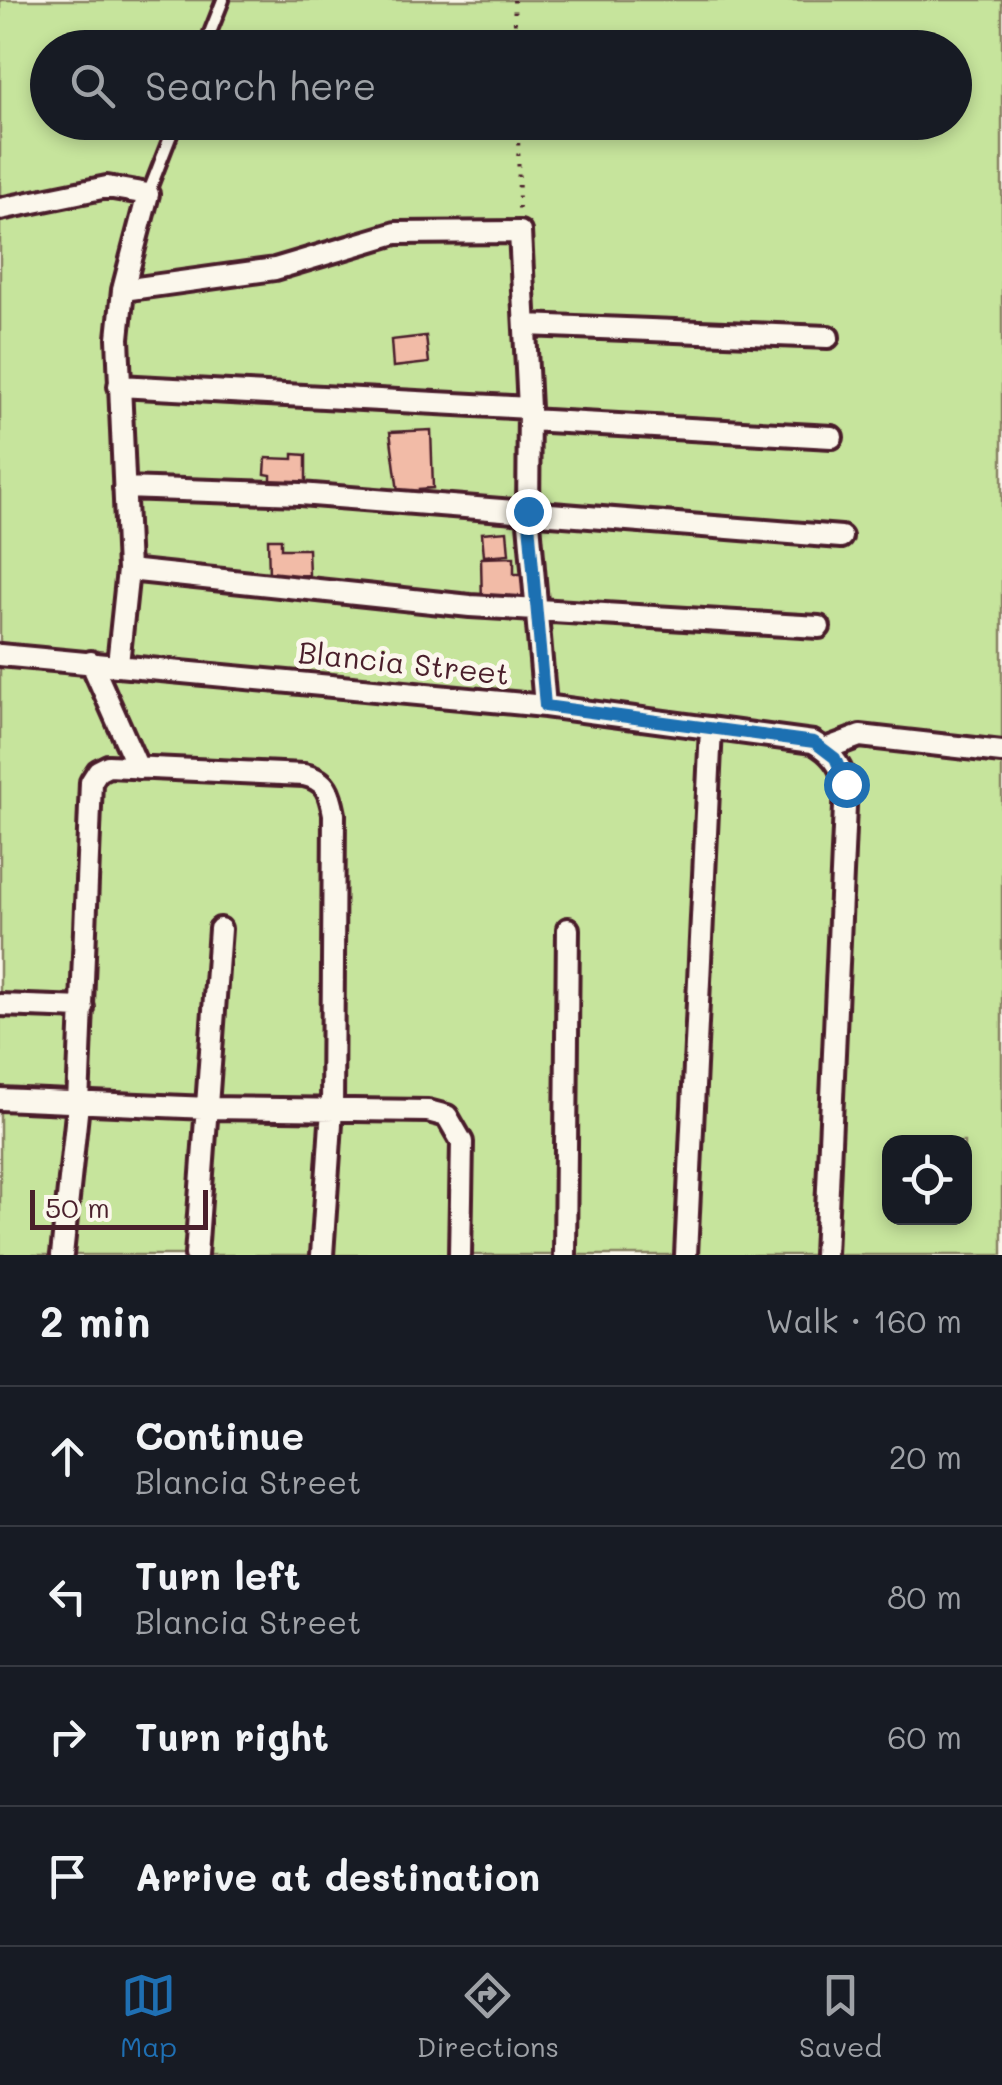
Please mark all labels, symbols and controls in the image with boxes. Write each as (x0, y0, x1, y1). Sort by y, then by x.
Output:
search box (30, 30, 972, 140)
icon: search (65, 58, 120, 113)
text: Search here (145, 60, 376, 110)
route end (506, 489, 552, 535)
street label: Blancia Street (296, 631, 512, 693)
route start (824, 762, 870, 808)
map controls (882, 1135, 972, 1225)
button: locate (882, 1135, 972, 1225)
scale bar (30, 1185, 208, 1230)
text: 50 m (45, 1189, 110, 1225)
text: 2 min (40, 1293, 150, 1348)
text: Walk · 160 m (765, 1299, 962, 1341)
text: Continue (135, 1410, 304, 1460)
icon: ahead (40, 1429, 95, 1484)
text: 20 m (889, 1435, 962, 1477)
text: Blancia Street (135, 1460, 361, 1502)
text: Turn left (135, 1550, 301, 1600)
icon: left (40, 1569, 95, 1624)
text: 80 m (887, 1575, 962, 1617)
text: Blancia Street (135, 1600, 361, 1642)
icon: right (40, 1709, 95, 1764)
text: Turn right (135, 1711, 329, 1761)
text: 60 m (887, 1715, 962, 1757)
icon: arrive (40, 1849, 95, 1904)
text: Arrive at destination (135, 1851, 540, 1901)
tab: Map (120, 1968, 177, 2064)
tab: Directions (417, 1968, 559, 2064)
tab: Saved (799, 1968, 882, 2064)

